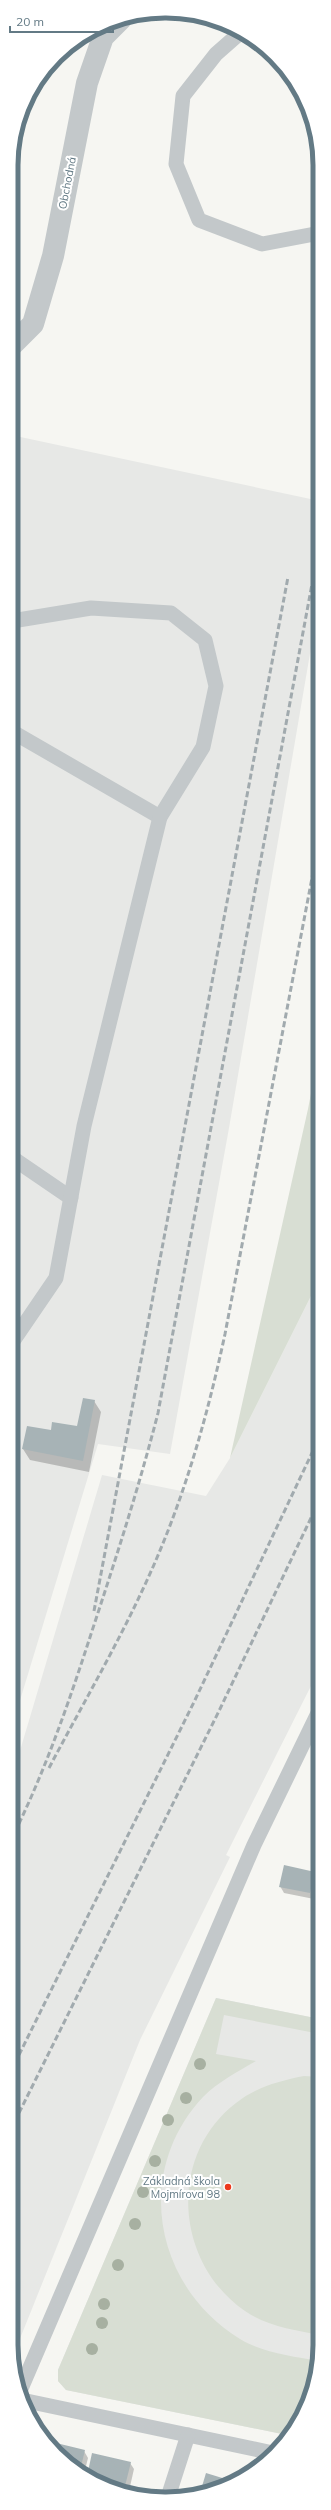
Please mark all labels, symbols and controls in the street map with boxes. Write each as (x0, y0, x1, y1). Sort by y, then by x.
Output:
scale bar (10, 8, 113, 34)
text: 20 m (16, 14, 44, 29)
street label: Obchodná (55, 156, 79, 210)
place label: Základná škola Mojmírova 98 (143, 2174, 220, 2201)
marker: Základná škola Mojmírova 98 (223, 2182, 233, 2192)

